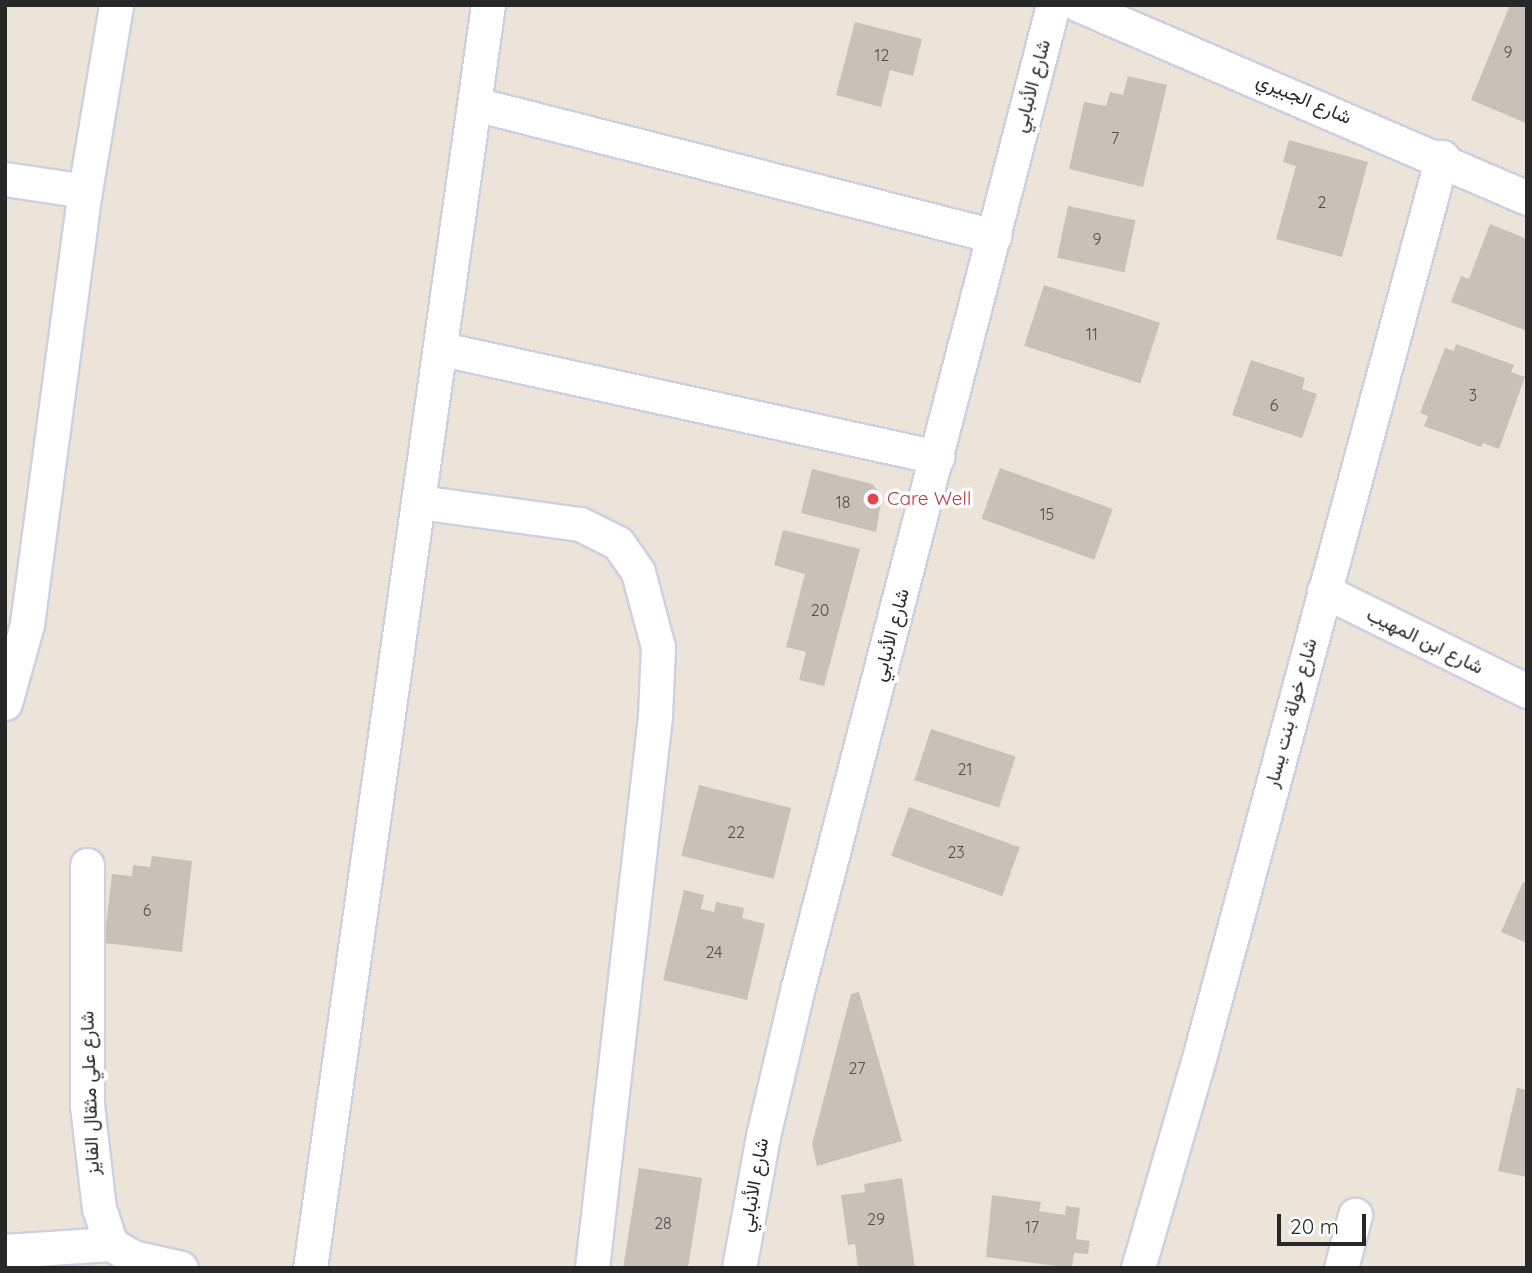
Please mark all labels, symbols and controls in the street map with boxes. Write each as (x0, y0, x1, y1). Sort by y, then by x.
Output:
street label: شارع الأنبابي (1009, 37, 1055, 135)
house number: 9 (1504, 42, 1512, 62)
house number: 12 (875, 45, 889, 65)
street label: شارع الجبيري (1253, 69, 1355, 129)
house number: 7 (1111, 128, 1119, 148)
house number: 2 (1318, 192, 1326, 212)
house number: 9 (1093, 229, 1101, 249)
house number: 11 (1086, 324, 1098, 344)
house number: 3 (1469, 385, 1477, 405)
house number: 6 (1270, 395, 1278, 415)
place label: Care Well (887, 488, 971, 510)
marker: Care Well (865, 491, 881, 507)
house number: 18 (836, 492, 850, 512)
house number: 15 (1040, 504, 1054, 524)
street label: شارع الأنبابي (868, 586, 914, 684)
house number: 20 (811, 600, 829, 620)
street label: شارع ابن المهيب (1363, 603, 1487, 679)
street label: شارع خولة بنت يسار (1260, 636, 1322, 790)
house number: 21 (958, 759, 972, 779)
house number: 22 (727, 822, 745, 842)
house number: 23 (947, 842, 965, 862)
house number: 6 (143, 900, 151, 920)
house number: 24 (705, 942, 723, 962)
street label: شارع علي مثقال الفايز (76, 1011, 104, 1175)
house number: 27 (849, 1058, 865, 1078)
street label: شارع الأنبابي (735, 1136, 773, 1234)
scale bar (1280, 1200, 1369, 1244)
house number: 29 (867, 1209, 885, 1229)
house number: 28 (654, 1213, 672, 1233)
text: 20 m (1290, 1213, 1339, 1239)
house number: 17 (1025, 1217, 1039, 1237)

